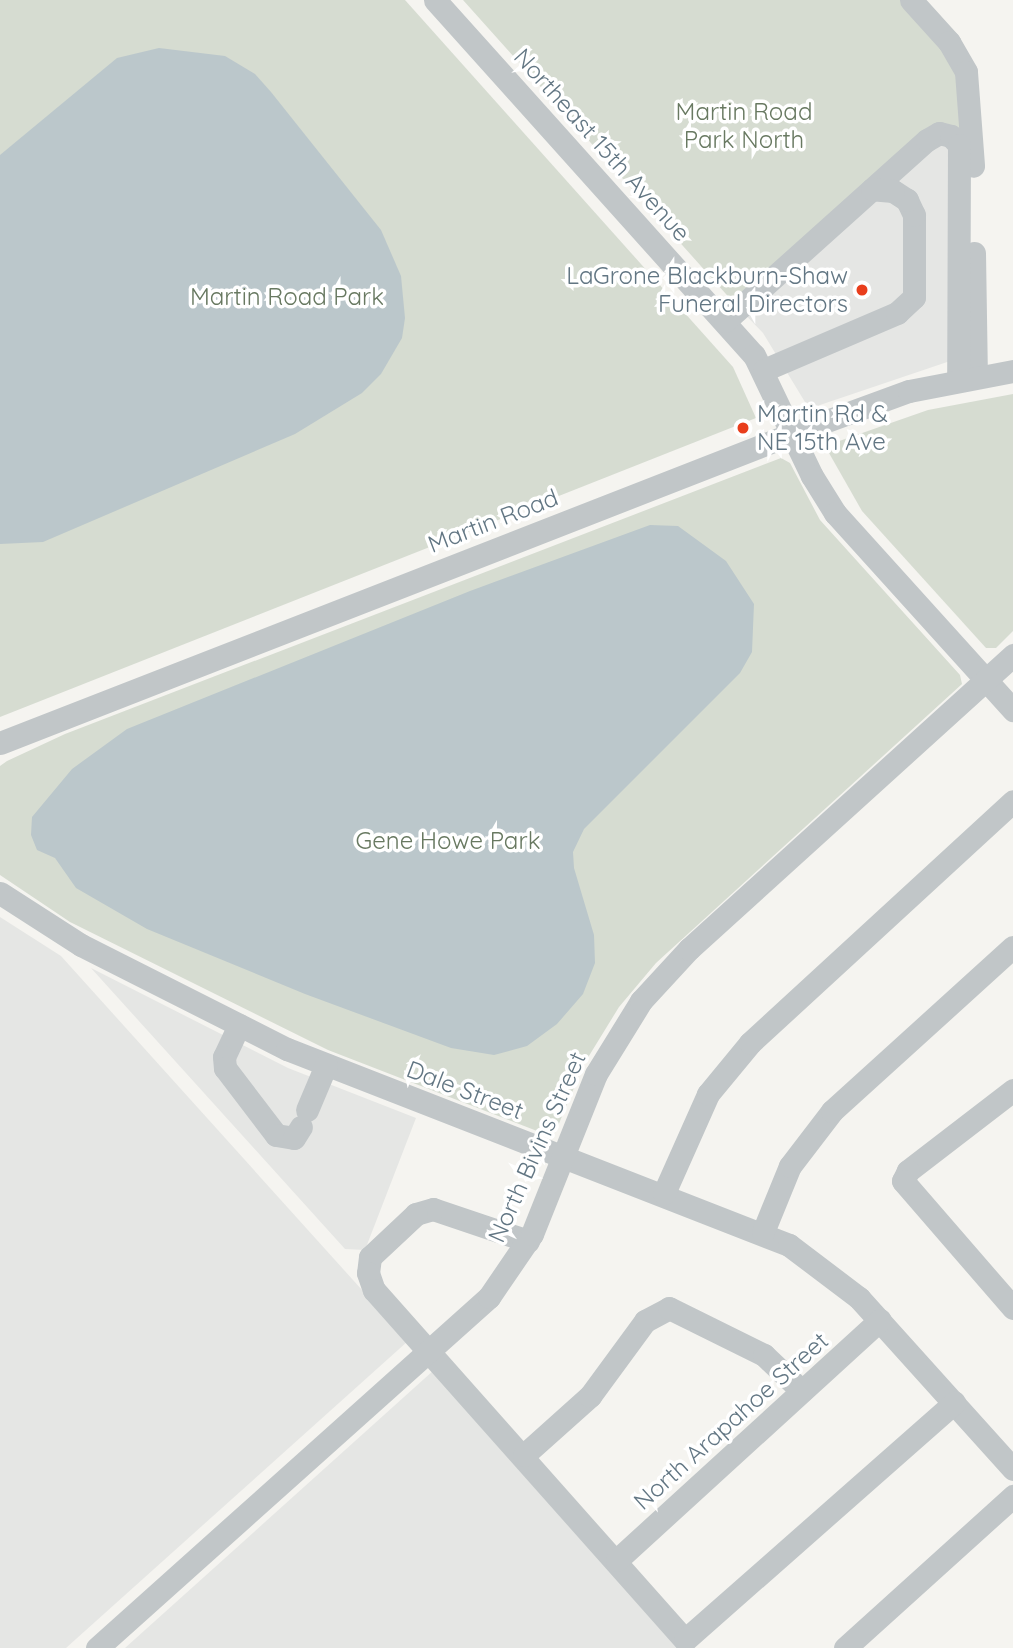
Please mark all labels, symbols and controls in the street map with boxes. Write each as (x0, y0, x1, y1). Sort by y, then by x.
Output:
street label: Northeast 15th Avenue (508, 43, 696, 247)
park label: Martin Road Park North (676, 98, 812, 154)
place label: LaGrone Blackburn-Shaw Funeral Directors (566, 262, 848, 318)
marker: LaGrone Blackburn-Shaw Funeral Directors (854, 282, 870, 298)
park label: Martin Road Park (190, 283, 384, 311)
place label: Martin Rd & NE 15th Ave (757, 400, 888, 456)
marker: Martin Rd & NE 15th Ave (735, 420, 751, 436)
street label: Martin Road (424, 483, 562, 559)
park label: Gene Howe Park (356, 827, 540, 855)
street label: North Bivins Street (482, 1047, 592, 1247)
street label: Dale Street (403, 1055, 527, 1125)
street label: North Arapahoe Street (628, 1326, 834, 1516)

